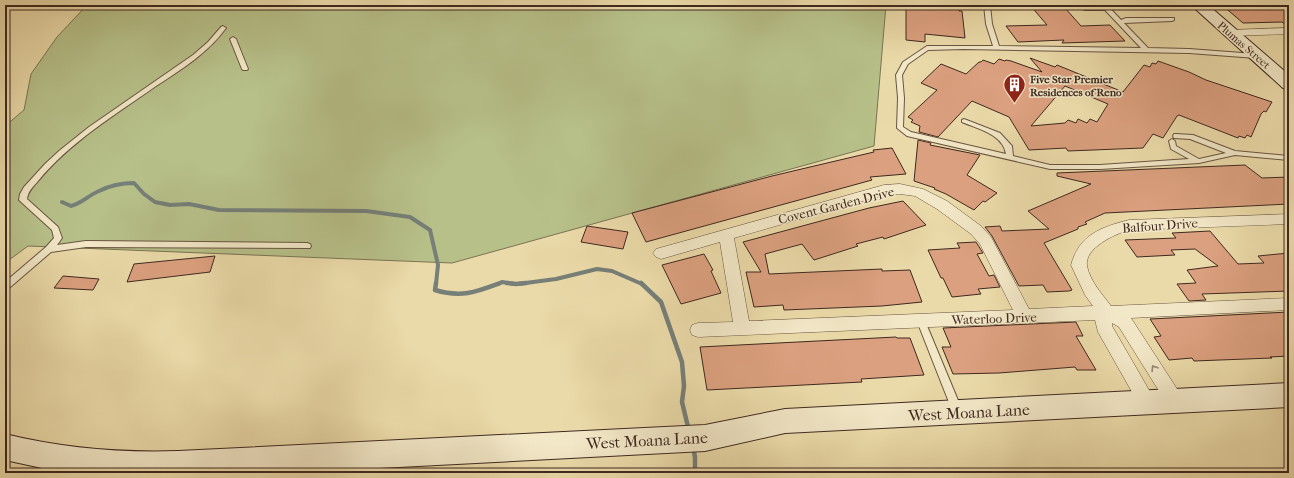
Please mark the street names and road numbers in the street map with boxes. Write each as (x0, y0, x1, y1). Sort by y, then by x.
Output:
street label: Plumas Street (1215, 19, 1273, 72)
street label: Covent Garden Drive (777, 184, 896, 227)
street label: Balfour Drive (1122, 215, 1199, 236)
street label: Waterloo Drive (950, 309, 1038, 328)
street label: West Moana Lane (907, 400, 1030, 425)
street label: West Moana Lane (585, 428, 708, 453)

